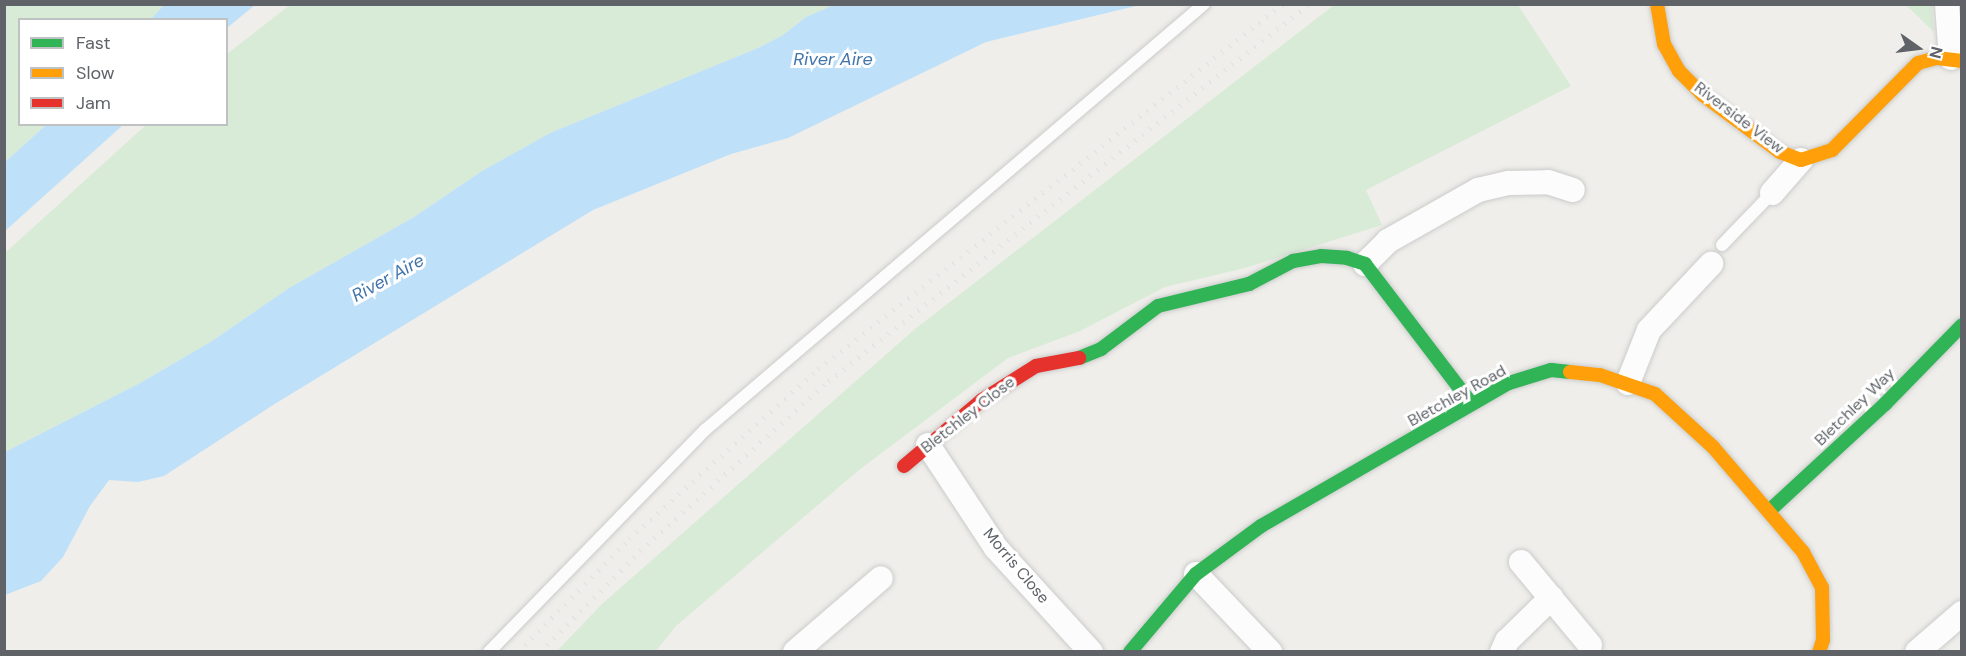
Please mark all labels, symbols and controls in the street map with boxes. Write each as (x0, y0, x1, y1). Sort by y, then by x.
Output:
legend (18, 18, 228, 126)
north arrow (1888, 18, 1948, 78)
text: Fast (76, 31, 111, 55)
text: N (1924, 44, 1948, 61)
water label: River Aire (793, 48, 873, 70)
text: Slow (76, 61, 115, 85)
street label: Riverside View (1690, 78, 1788, 158)
text: Jam (76, 91, 111, 115)
water label: River Aire (348, 249, 428, 307)
street label: Bletchley Road (1405, 361, 1509, 431)
street label: Bletchley Way (1811, 364, 1899, 450)
street label: Bletchley Close (917, 372, 1019, 458)
street label: Morris Close (979, 524, 1053, 608)

